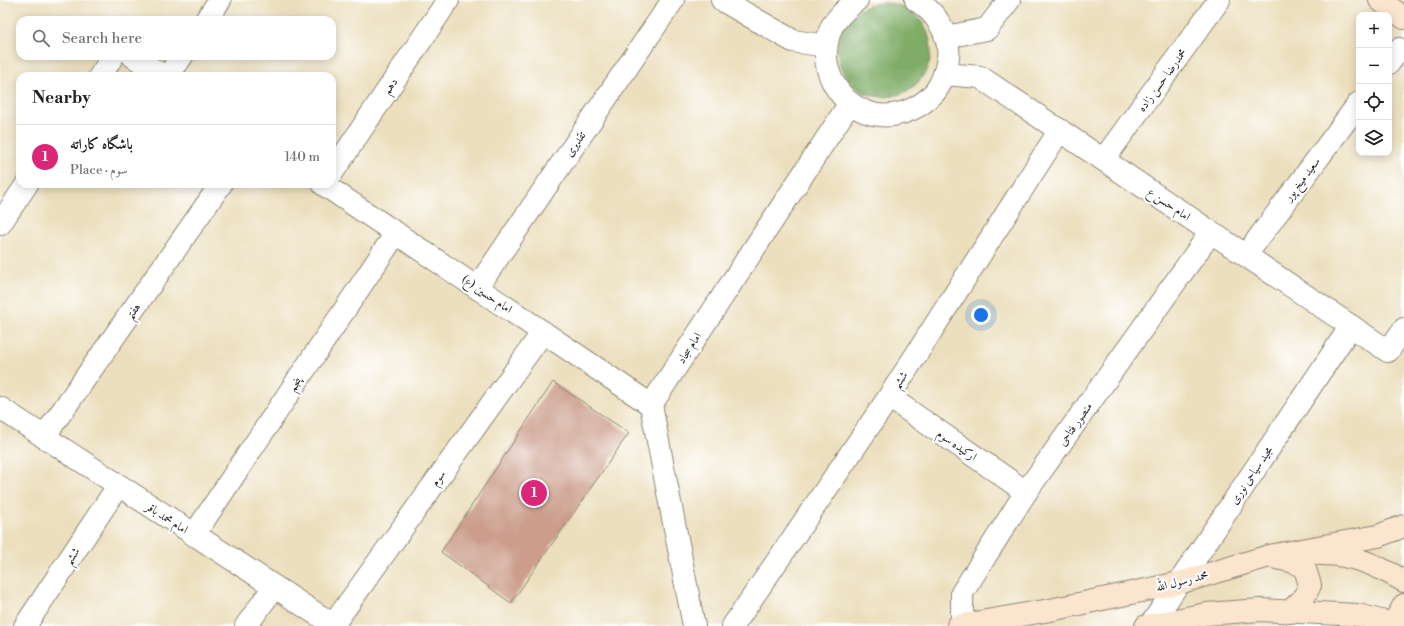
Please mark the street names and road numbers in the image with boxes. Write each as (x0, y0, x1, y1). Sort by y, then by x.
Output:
street label: محمدرضا حسن زاده (1134, 46, 1191, 115)
street label: دهم (379, 75, 404, 99)
street label: تقدیری (562, 128, 590, 160)
street label: سعید میخ پور (1280, 154, 1326, 207)
street label: امام حسن ع (1143, 185, 1194, 227)
street label: امام حسین (ع) (457, 272, 515, 320)
street label: هفتم (122, 300, 148, 325)
street label: امام سجاد (674, 329, 708, 368)
street label: ششم (889, 368, 915, 394)
street label: پنجم (285, 373, 309, 396)
street label: منصور فتاحی (1055, 400, 1096, 449)
street label: ارکیده سوم (932, 426, 980, 467)
street label: مجید سیاحی نوری (1227, 443, 1277, 507)
street label: سوم (428, 467, 452, 491)
street label: امام محمد باقر (139, 498, 191, 540)
street label: ششم (61, 544, 87, 570)
street label: محمد رسول الله (1153, 565, 1210, 595)

